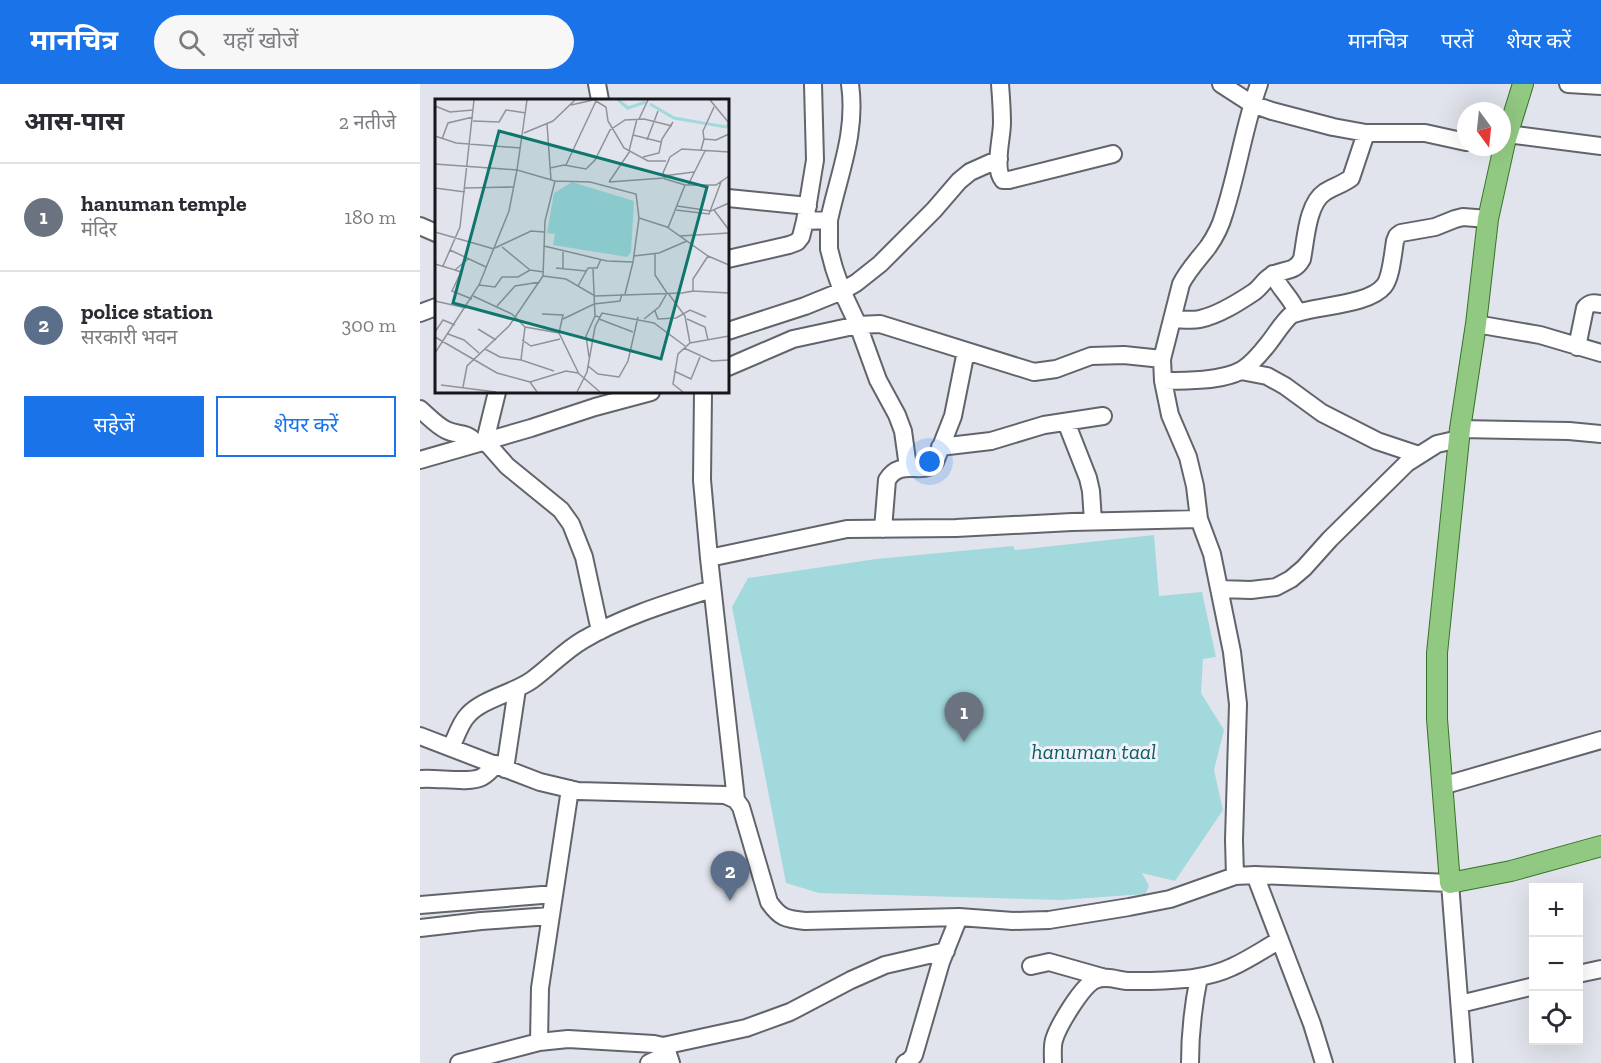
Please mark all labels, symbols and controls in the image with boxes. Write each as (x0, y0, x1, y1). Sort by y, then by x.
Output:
search box (154, 15, 574, 69)
text: मानचित्र (30, 24, 118, 57)
icon: search (175, 26, 208, 59)
text: यहाँ खोजें (223, 27, 298, 54)
text: मानचित्र (1348, 28, 1408, 53)
text: परतें (1441, 28, 1473, 53)
text: शेयर करें (1506, 28, 1571, 53)
inset map (435, 99, 729, 393)
north arrow (1457, 102, 1511, 156)
text: आस-पास (24, 105, 124, 137)
text: 2 नतीजे (339, 110, 396, 134)
text: hanuman temple (81, 190, 247, 217)
text: 1 (39, 205, 48, 229)
text: 180 m (344, 205, 396, 229)
text: मंदिर (81, 217, 117, 241)
text: police station (81, 298, 213, 325)
text: 2 (38, 313, 49, 337)
text: 300 m (341, 313, 396, 337)
text: सरकारी भवन (81, 325, 177, 349)
button: सहेजें (24, 396, 204, 457)
button: शेयर करें (216, 396, 396, 457)
your location (915, 447, 944, 476)
pin: 1 (944, 692, 984, 742)
water label: hanuman taal (1032, 738, 1156, 765)
pin: 2 (710, 852, 750, 901)
map controls (1529, 883, 1583, 1045)
button: + (1529, 883, 1583, 937)
button: − (1529, 937, 1583, 991)
button: locate (1529, 991, 1583, 1045)

